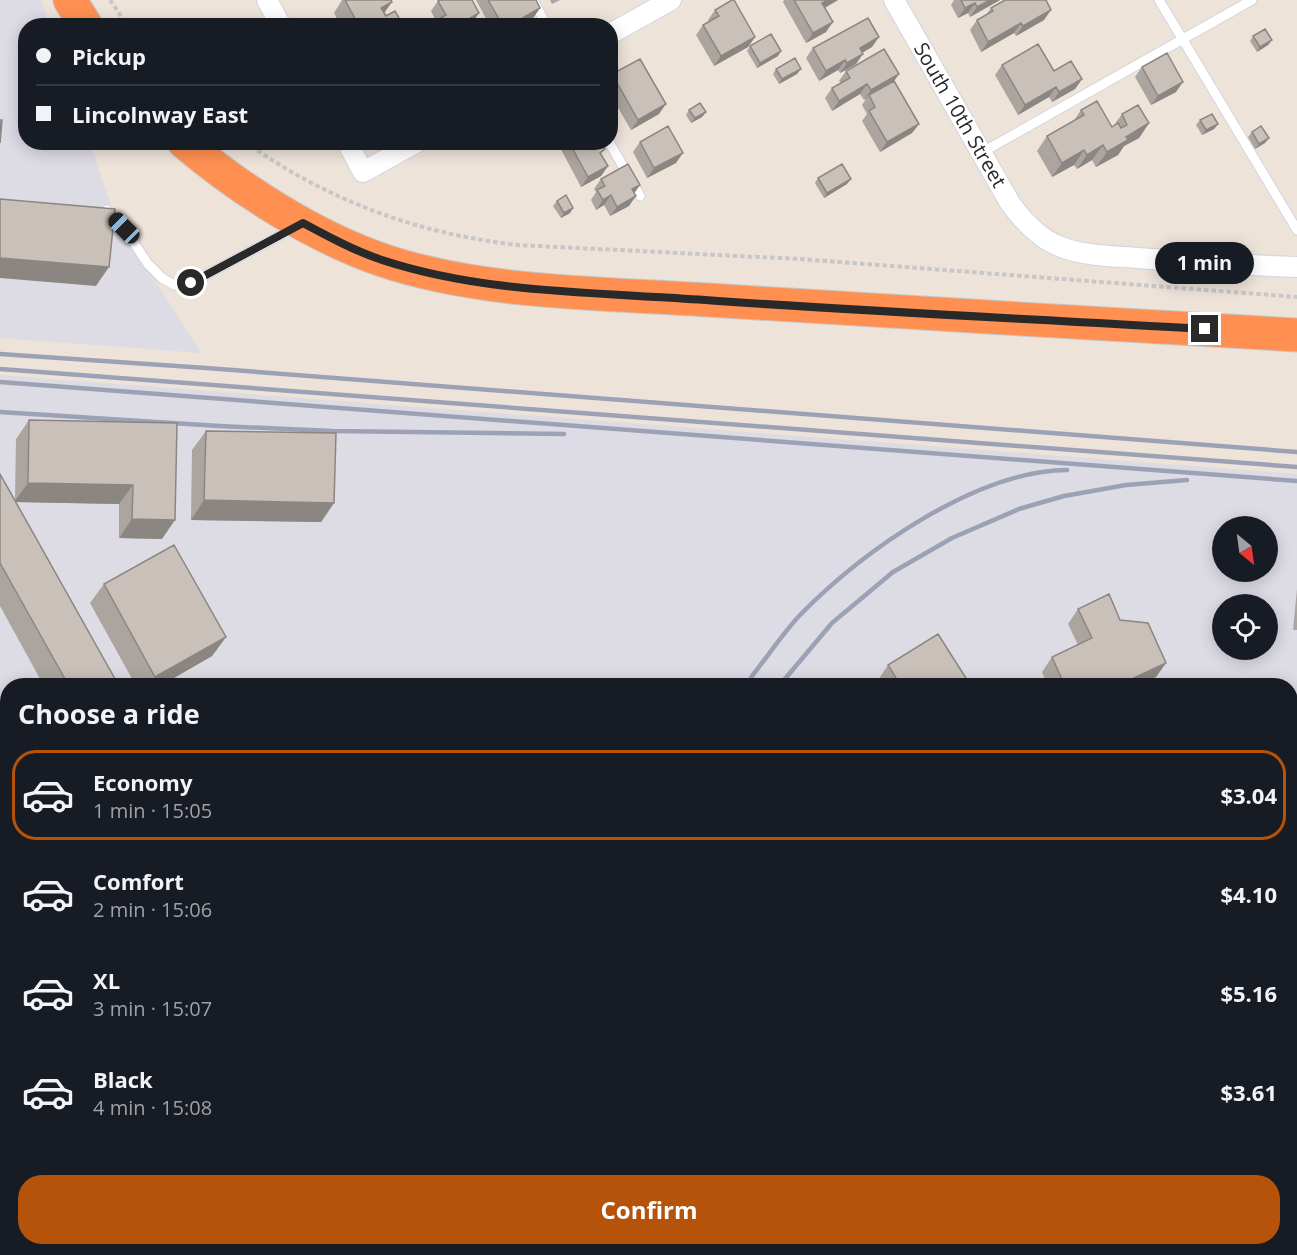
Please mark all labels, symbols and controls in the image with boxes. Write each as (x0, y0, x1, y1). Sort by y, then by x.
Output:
street label: South 10th Street (908, 37, 1013, 192)
text: Pickup (72, 41, 146, 71)
text: Lincolnway East (72, 99, 248, 129)
car (105, 209, 143, 247)
callout: 1 min (1156, 242, 1254, 284)
text: 1 min (1177, 249, 1232, 276)
route start (177, 269, 204, 296)
route end (1191, 315, 1218, 342)
north arrow (1212, 516, 1278, 582)
map controls (1212, 516, 1278, 660)
button: locate (1212, 594, 1278, 660)
text: Choose a ride (18, 695, 200, 732)
text: Economy (93, 767, 192, 797)
icon: car (21, 768, 75, 822)
text: $3.04 (1220, 780, 1277, 810)
text: 1 min · 15:05 (93, 797, 212, 824)
text: Comfort (93, 866, 184, 896)
icon: car (21, 867, 75, 921)
text: $4.10 (1220, 879, 1277, 909)
text: 2 min · 15:06 (93, 896, 212, 923)
text: XL (93, 965, 120, 995)
icon: car (21, 966, 75, 1020)
text: $5.16 (1220, 978, 1277, 1008)
text: 3 min · 15:07 (93, 995, 212, 1022)
text: Black (93, 1064, 153, 1094)
icon: car (21, 1065, 75, 1119)
text: $3.61 (1220, 1077, 1277, 1107)
text: 4 min · 15:08 (93, 1094, 212, 1121)
button: Confirm (18, 1175, 1280, 1244)

